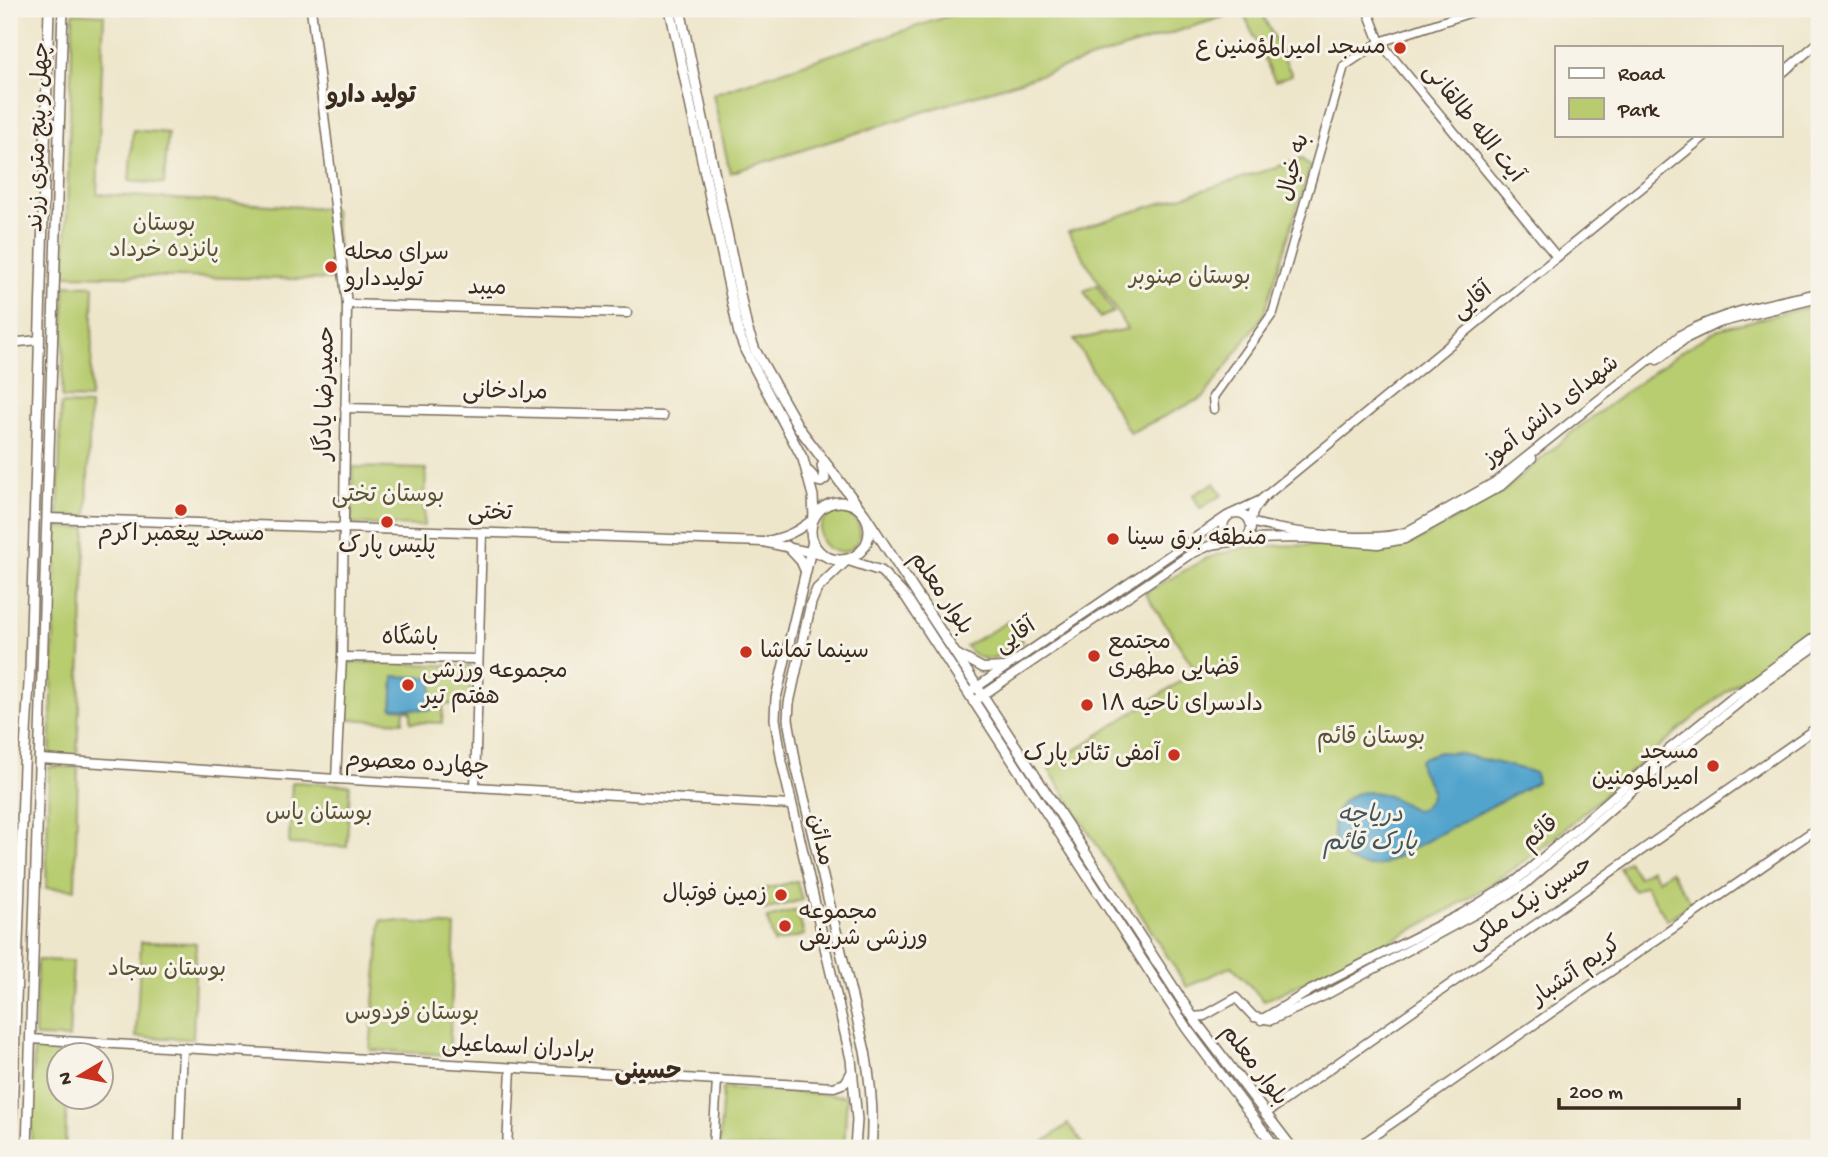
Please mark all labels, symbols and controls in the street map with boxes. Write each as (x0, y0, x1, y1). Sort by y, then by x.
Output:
place label: مسجد امیرالمؤمنین ع (1195, 35, 1386, 62)
marker: مسجد امیرالمؤمنین ع (1392, 40, 1408, 56)
street label: چهل و پنج متری زرند (23, 41, 57, 233)
legend (1555, 46, 1783, 136)
street label: آیت الله طالقانی (1416, 58, 1531, 190)
text: Road (1618, 64, 1666, 89)
district label: تولید دارو (325, 83, 417, 112)
text: Park (1617, 100, 1661, 125)
street label: به خیال (1273, 131, 1317, 205)
park label: بوستان پانزده خرداد (109, 212, 219, 265)
place label: سرای محله تولیددارو (344, 241, 449, 294)
marker: سرای محله تولیددارو (323, 259, 339, 275)
park label: بوستان صنوبر (1127, 265, 1251, 292)
street label: میبد (467, 275, 507, 303)
street label: آقایی (1446, 275, 1500, 326)
street label: حمیدرضا یادگار (309, 326, 342, 462)
street label: شهدای دانش آموز (1476, 349, 1625, 475)
street label: مرادخانی (462, 379, 548, 407)
park label: بوستان تختی (332, 483, 444, 510)
street label: تختی (467, 500, 513, 528)
marker: مسجد پیغمبر اکرم (173, 502, 189, 518)
marker: پلیس پارک (379, 514, 395, 530)
place label: مسجد پیغمبر اکرم (97, 522, 265, 549)
place label: منطقه برق سینا (1127, 526, 1267, 553)
marker: منطقه برق سینا (1105, 531, 1121, 547)
place label: پلیس پارک (338, 534, 436, 561)
street label: بلوار معلم (901, 547, 978, 641)
street label: آقایی (989, 611, 1043, 661)
street label: باشگاه (381, 622, 439, 653)
place label: مجتمع قضایی مطهری (1108, 630, 1240, 683)
place label: سینما تماشا (760, 639, 869, 666)
marker: سینما تماشا (738, 644, 754, 660)
marker: مجتمع قضایی مطهری (1086, 648, 1102, 664)
place label: مجموعه ورزشی هفتم تیر (420, 659, 568, 713)
marker: مجموعه ورزشی هفتم تیر (400, 677, 416, 693)
place label: دادسرای ناحیه ۱۸ (1101, 692, 1263, 719)
marker: دادسرای ناحیه ۱۸ (1079, 697, 1095, 713)
park label: بوستان قائم (1317, 725, 1425, 753)
place label: آمفی تئاتر پارک (1023, 740, 1161, 769)
place label: مسجد امیرالمومنین (1592, 740, 1699, 793)
marker: آمفی تئاتر پارک (1166, 747, 1182, 763)
street label: چهارده معصوم (344, 748, 490, 782)
marker: مسجد امیرالمومنین (1705, 758, 1721, 774)
park label: بوستان یاس (265, 801, 373, 828)
water label: دریاچه پارک قائم (1323, 802, 1418, 860)
street label: مدائن (800, 811, 838, 869)
street label: قائم (1517, 811, 1566, 858)
street label: حسین نیک ملکی (1463, 851, 1599, 957)
place label: زمین فوتبال (662, 882, 767, 909)
marker: زمین فوتبال (773, 887, 789, 903)
place label: مجموعه ورزشی شریفی (799, 900, 928, 953)
marker: مجموعه ورزشی شریفی (777, 918, 793, 934)
street label: کریم آتشبار (1524, 929, 1628, 1015)
park label: بوستان سجاد (108, 957, 226, 984)
park label: بوستان فردوس (345, 1001, 479, 1028)
street label: بلوار معلم (1213, 1020, 1292, 1113)
street label: برادران اسماعیلی (441, 1032, 595, 1066)
north arrow (46, 1042, 116, 1112)
district label: حسینی (615, 1059, 681, 1088)
scale bar (1559, 1066, 1739, 1110)
text: N (54, 1070, 79, 1086)
text: 200 m (1569, 1082, 1623, 1107)

